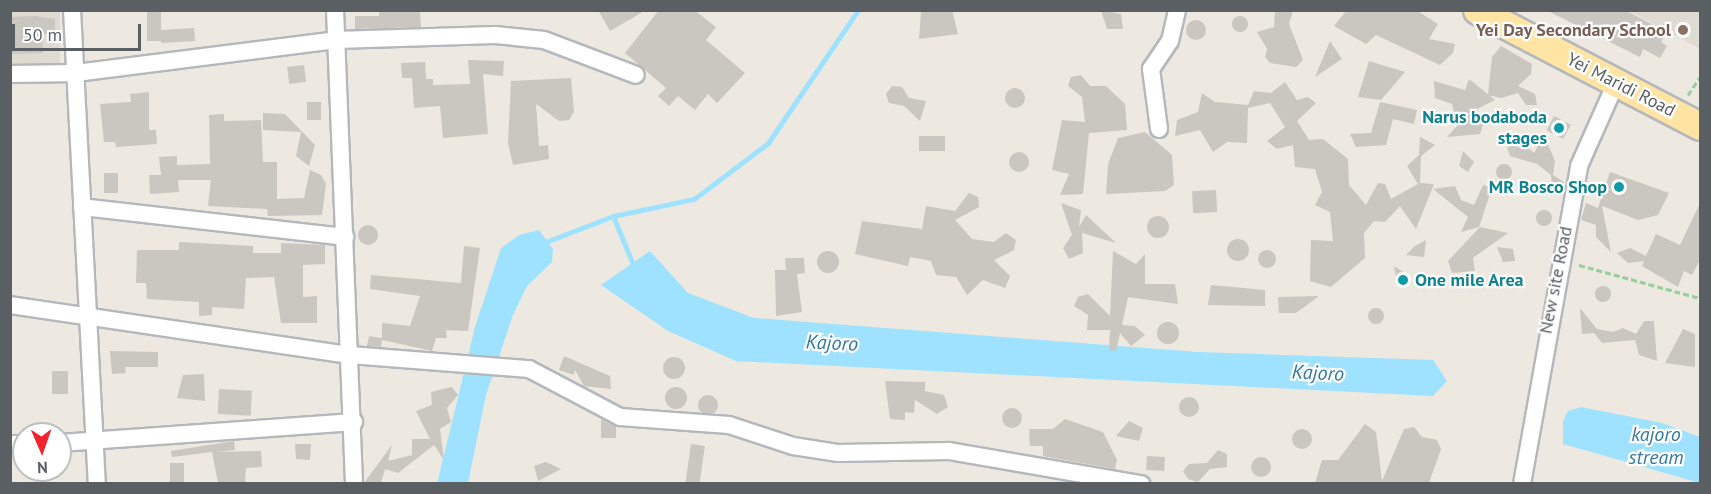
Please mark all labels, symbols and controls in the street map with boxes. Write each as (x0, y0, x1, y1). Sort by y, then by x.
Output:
scale bar (15, 12, 144, 50)
place label: Yei Day Secondary School (1475, 19, 1671, 41)
text: 50 m (23, 23, 62, 46)
marker: Yei Day Secondary School (1676, 23, 1690, 37)
street label: Yei Maridi Road (1563, 48, 1679, 122)
place label: Narus bodaboda stages (1422, 107, 1547, 150)
marker: Narus bodaboda stages (1552, 121, 1566, 135)
place label: MR Bosco Shop (1489, 176, 1607, 198)
marker: MR Bosco Shop (1612, 180, 1626, 194)
street label: New site Road (1535, 224, 1577, 336)
place label: One mile Area (1415, 269, 1524, 291)
marker: One mile Area (1396, 273, 1410, 287)
water label: Kajoro (805, 330, 859, 356)
water label: Kajoro (1291, 360, 1345, 386)
north arrow (12, 422, 72, 482)
water label: kajoro stream (1628, 423, 1684, 470)
text: N (37, 458, 48, 478)

